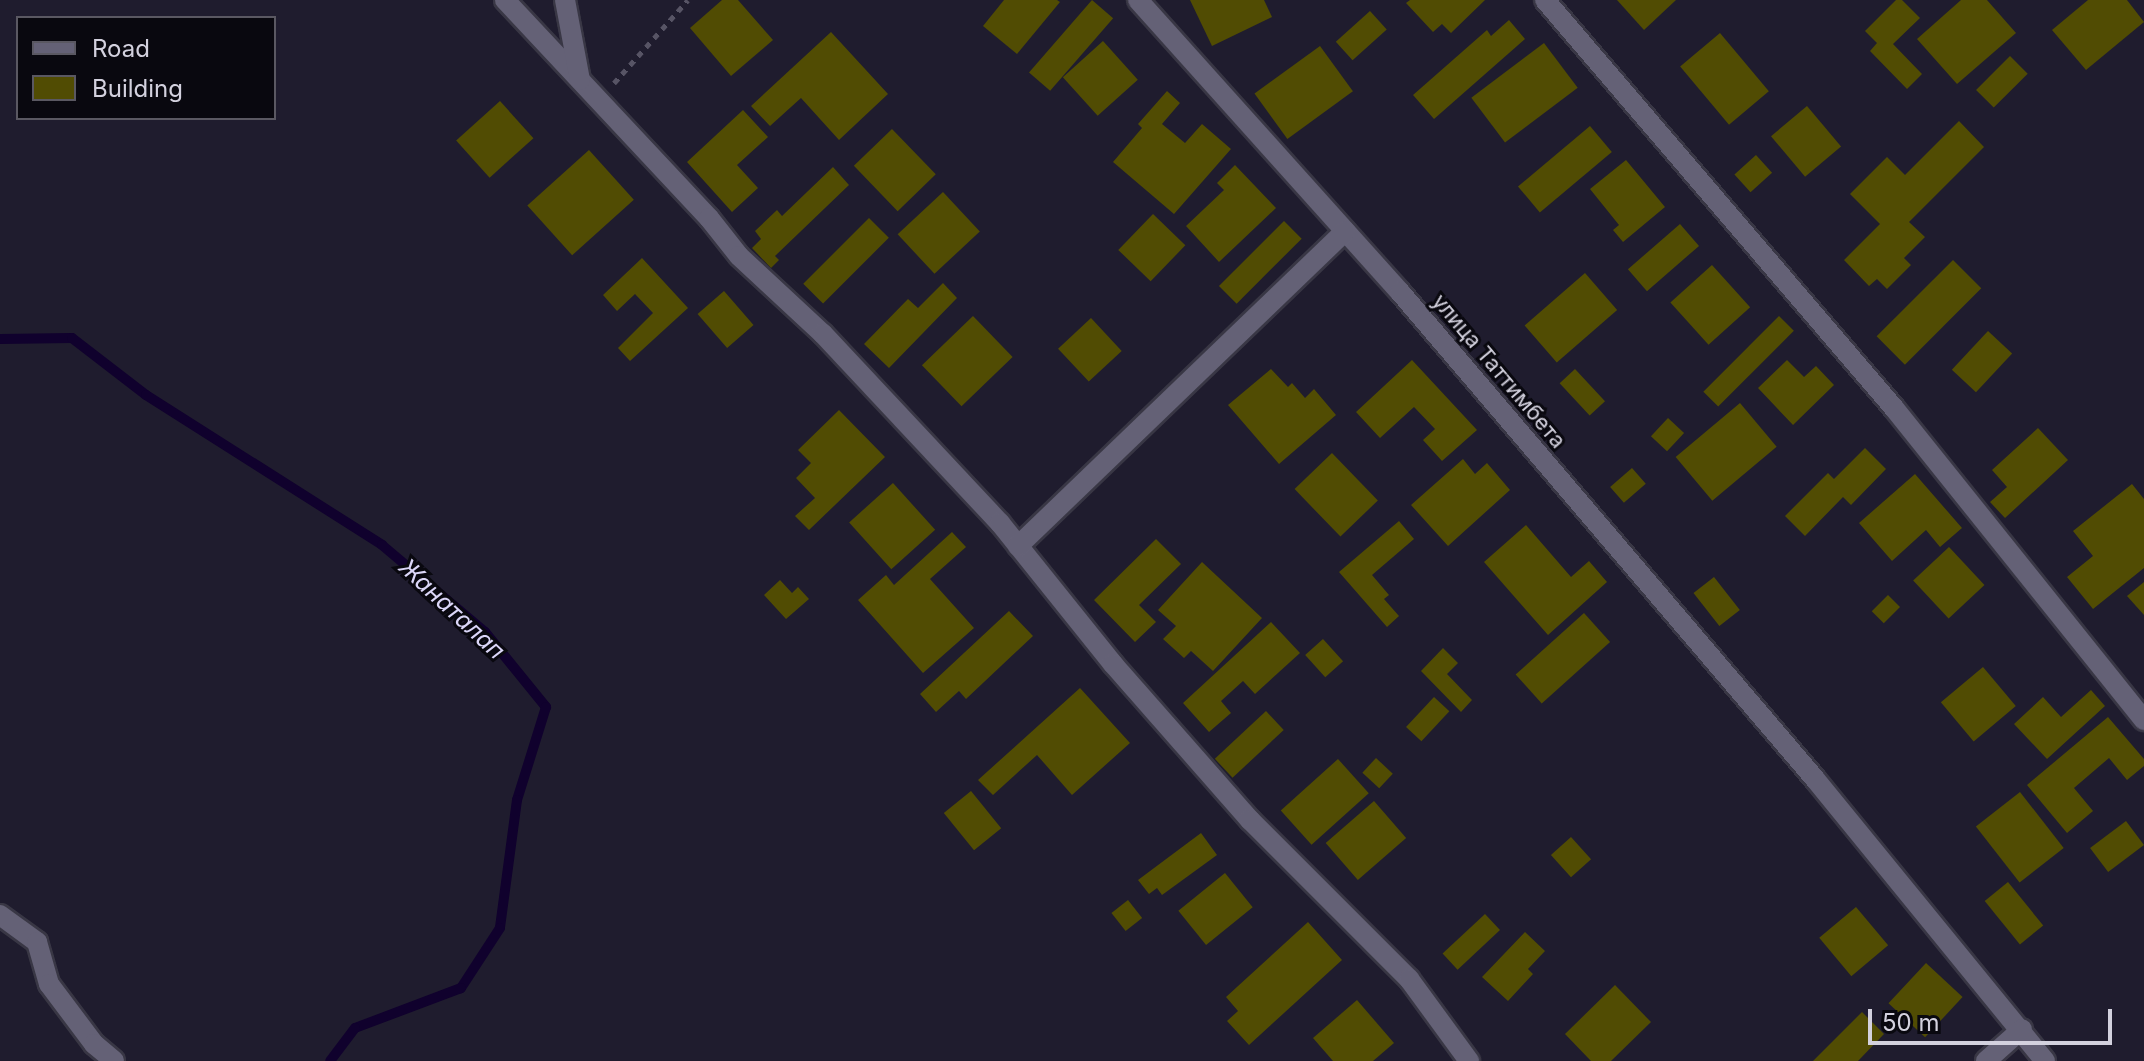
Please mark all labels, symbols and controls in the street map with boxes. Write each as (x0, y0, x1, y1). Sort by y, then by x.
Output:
legend (16, 16, 276, 120)
text: Road (92, 34, 150, 63)
text: Building (92, 74, 183, 103)
street label: улица Таттимбета (1427, 288, 1571, 454)
water label: Жанаталап (393, 553, 511, 665)
scale bar (1872, 993, 2116, 1043)
text: 50 m (1882, 1008, 1940, 1037)

